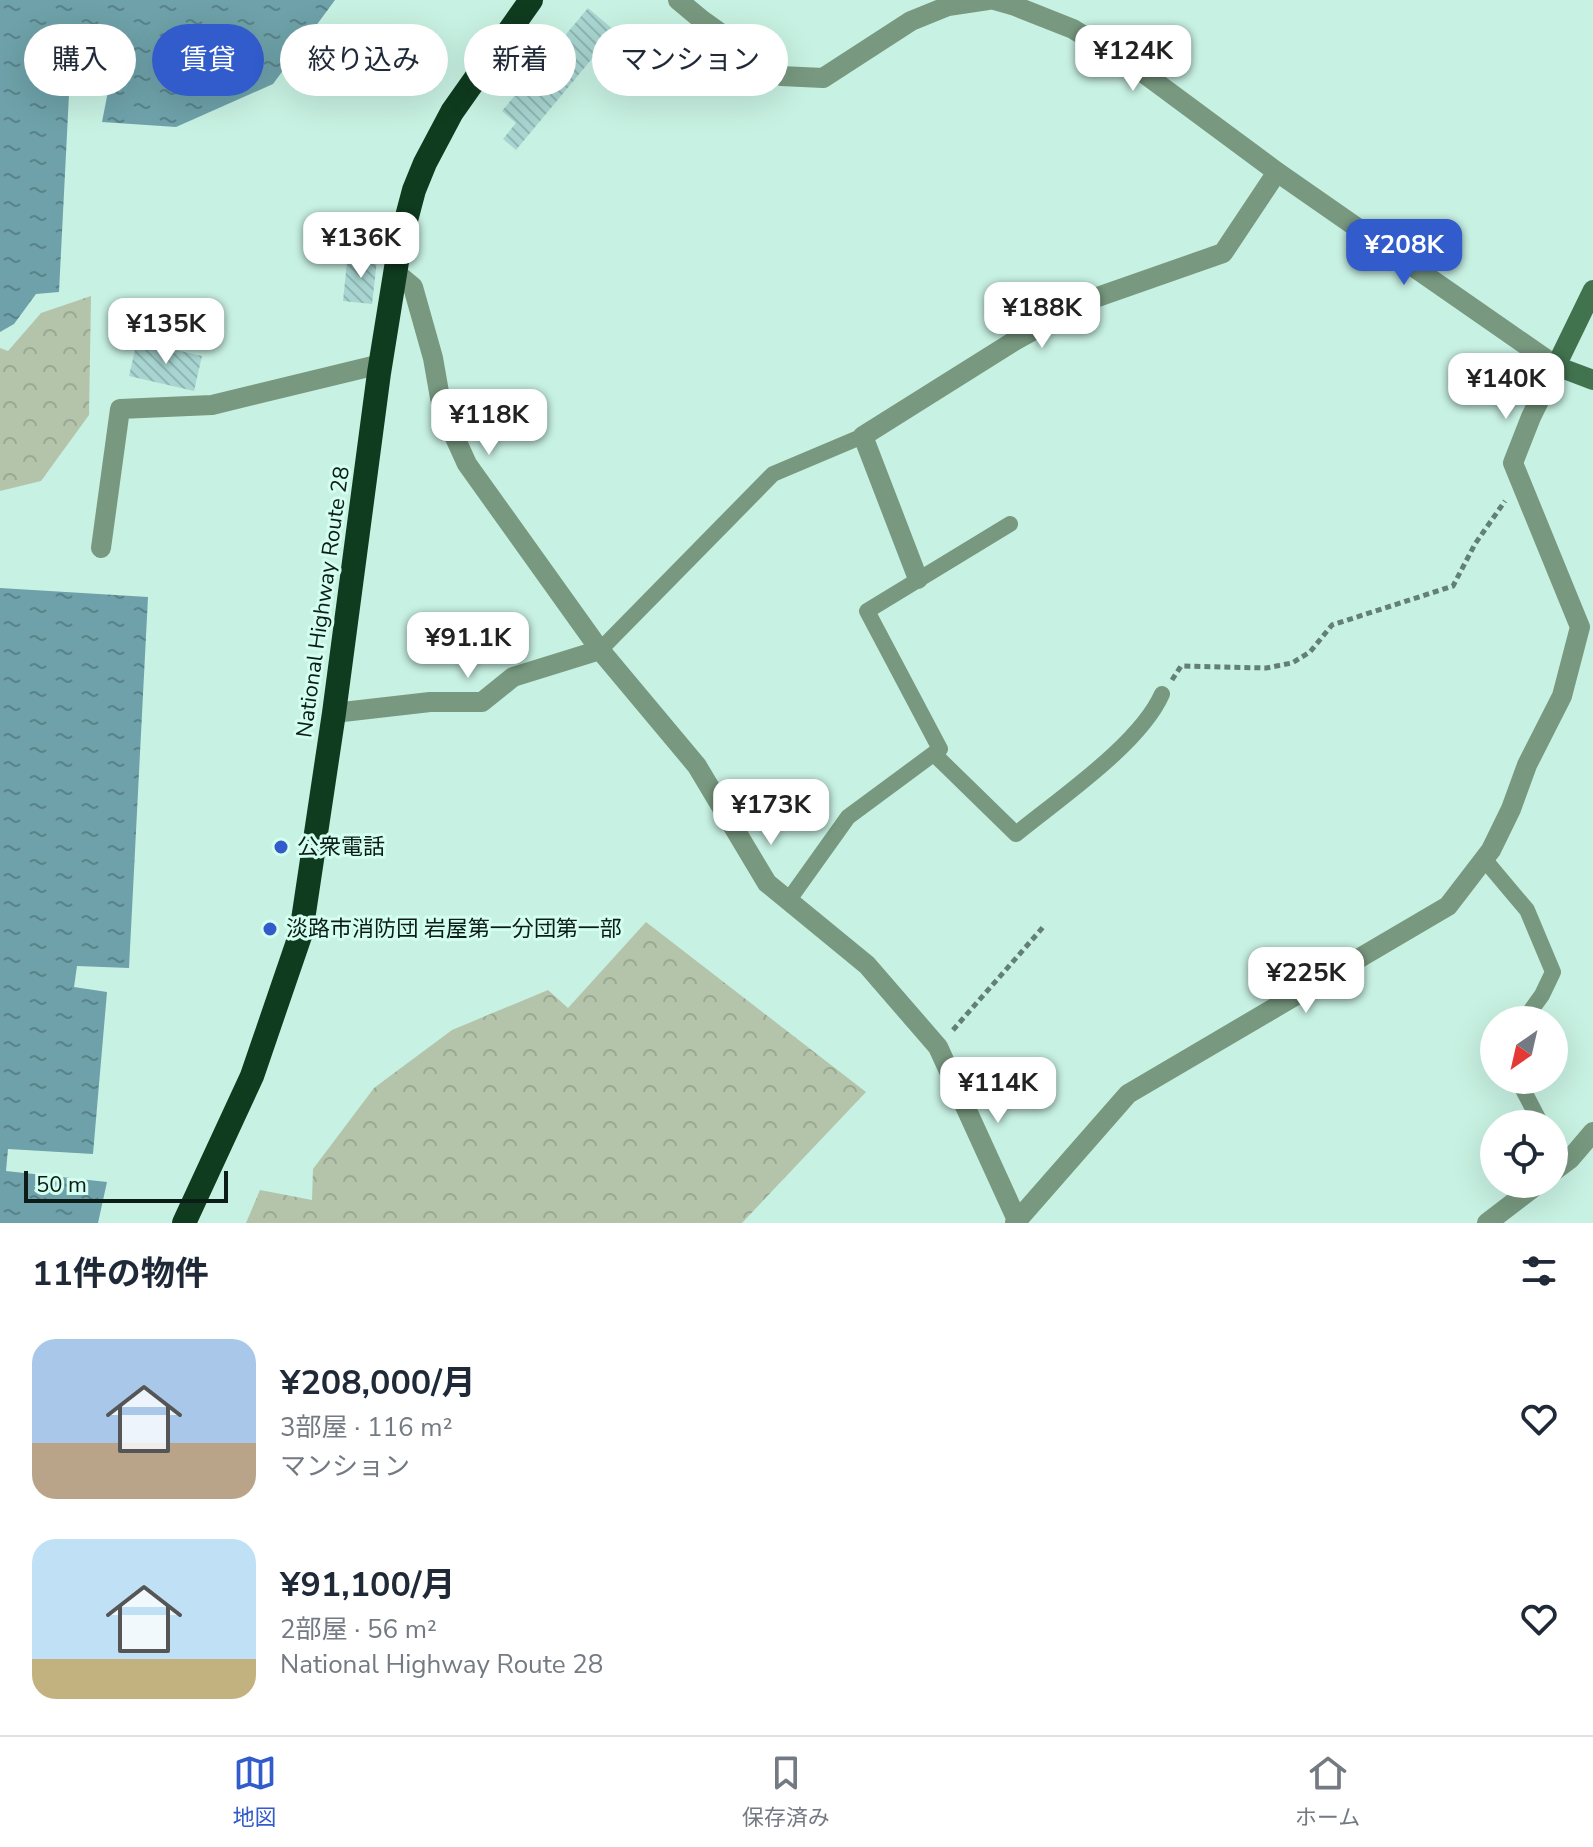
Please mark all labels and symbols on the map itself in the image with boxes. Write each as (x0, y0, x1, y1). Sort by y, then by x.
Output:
pin: ¥124K (1077, 25, 1189, 93)
pin: ¥136K (305, 212, 417, 280)
pin: ¥208K (1348, 219, 1460, 287)
pin: ¥188K (986, 282, 1098, 350)
pin: ¥135K (110, 298, 222, 366)
pin: ¥140K (1450, 353, 1562, 421)
pin: ¥118K (433, 389, 545, 457)
street label: National Highway Route 28 (289, 464, 357, 740)
pin: ¥91.1K (403, 612, 533, 680)
pin: ¥173K (715, 779, 827, 847)
place label: 公衆電話 (297, 832, 385, 862)
marker: 公衆電話 (272, 838, 290, 856)
place label: 淡路市消防団 岩屋第一分団第一部 (286, 914, 622, 944)
marker: 淡路市消防団 岩屋第一分団第一部 (261, 920, 279, 938)
pin: ¥225K (1250, 947, 1362, 1015)
north arrow (1480, 1006, 1568, 1094)
pin: ¥114K (942, 1057, 1054, 1125)
scale bar (24, 1167, 228, 1203)

